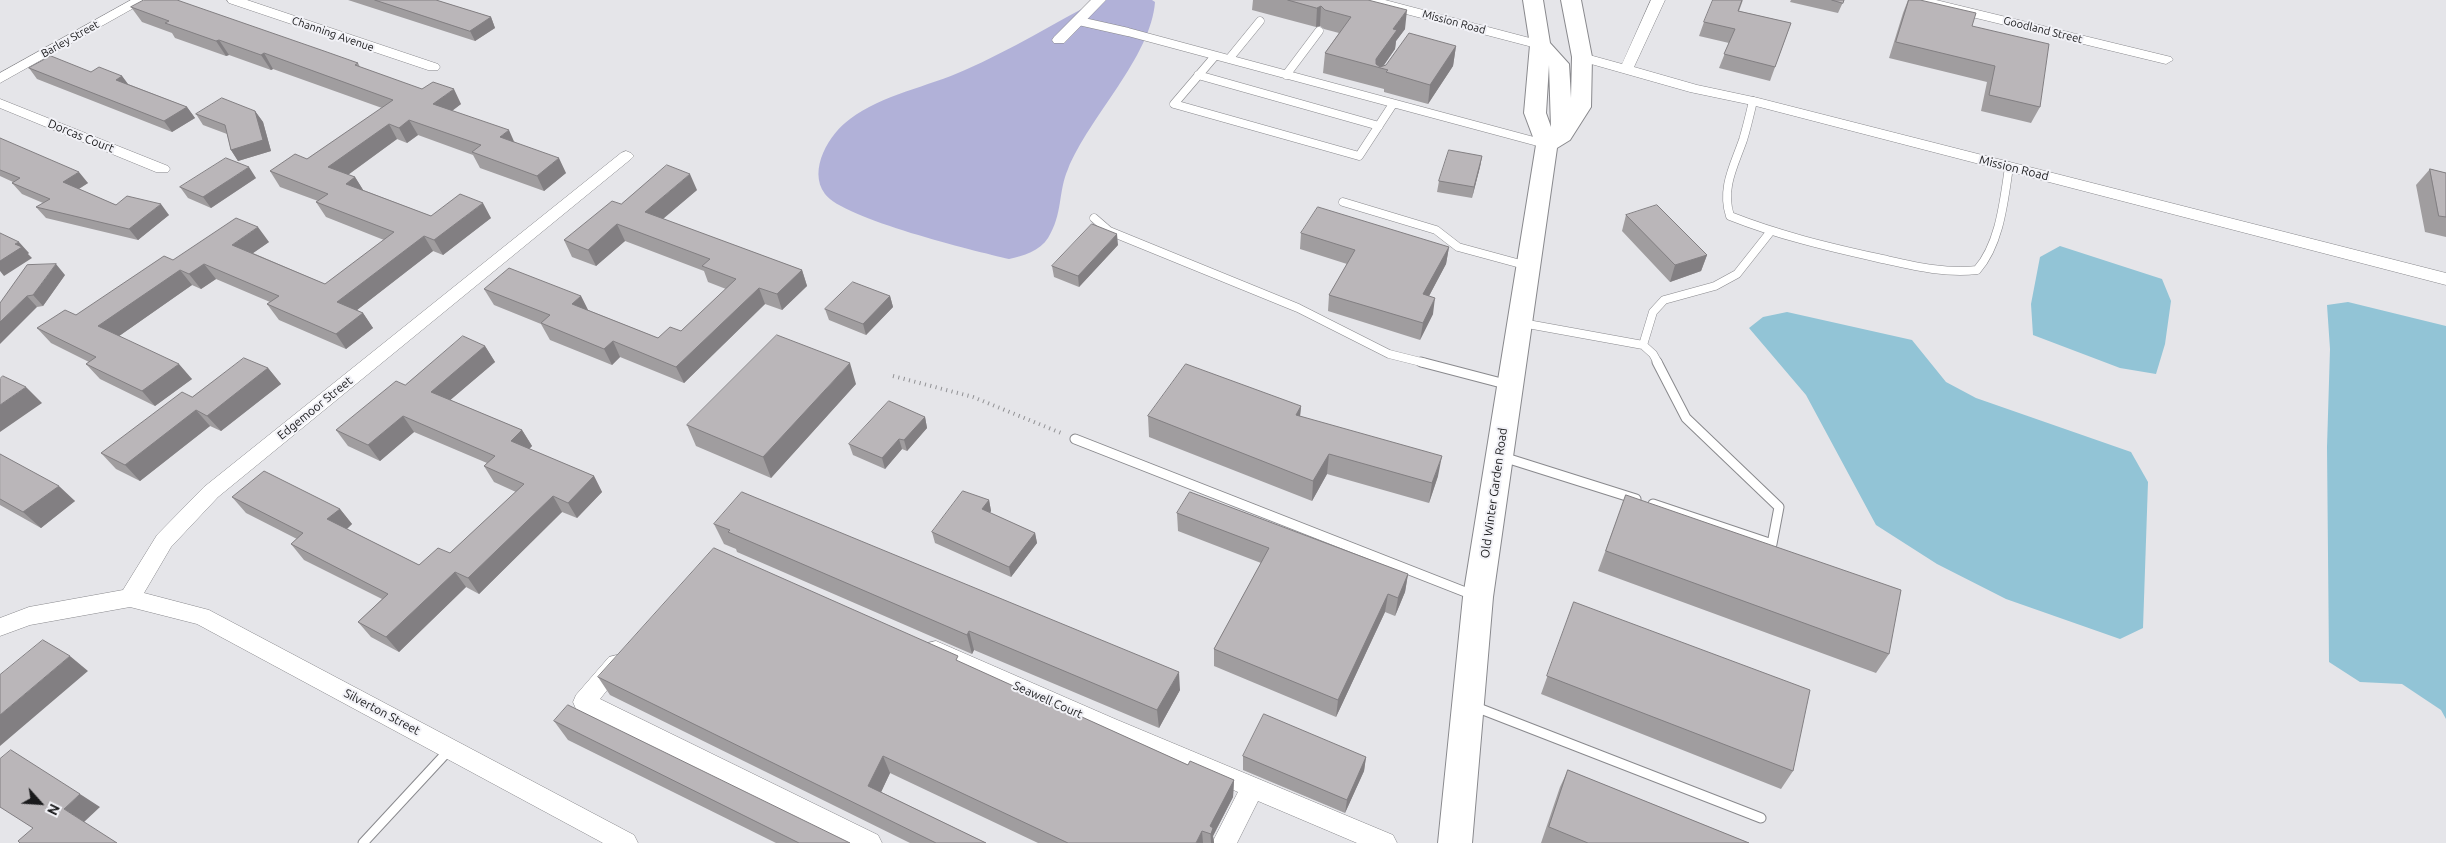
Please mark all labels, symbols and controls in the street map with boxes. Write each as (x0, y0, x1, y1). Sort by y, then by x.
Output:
street label: Mission Road (1421, 7, 1487, 37)
street label: Channing Avenue (290, 14, 376, 54)
street label: Goodland Street (2002, 14, 2084, 46)
street label: Barley Street (39, 18, 101, 60)
street label: Dorcas Court (46, 116, 116, 156)
street label: Mission Road (1978, 152, 2050, 184)
street label: Edgemoor Street (275, 373, 355, 443)
street label: Old Winter Garden Road (1478, 427, 1510, 559)
street label: Seawell Court (1011, 678, 1085, 722)
street label: Silverton Street (341, 686, 423, 738)
north arrow (15, 778, 65, 828)
text: N (44, 801, 63, 818)

